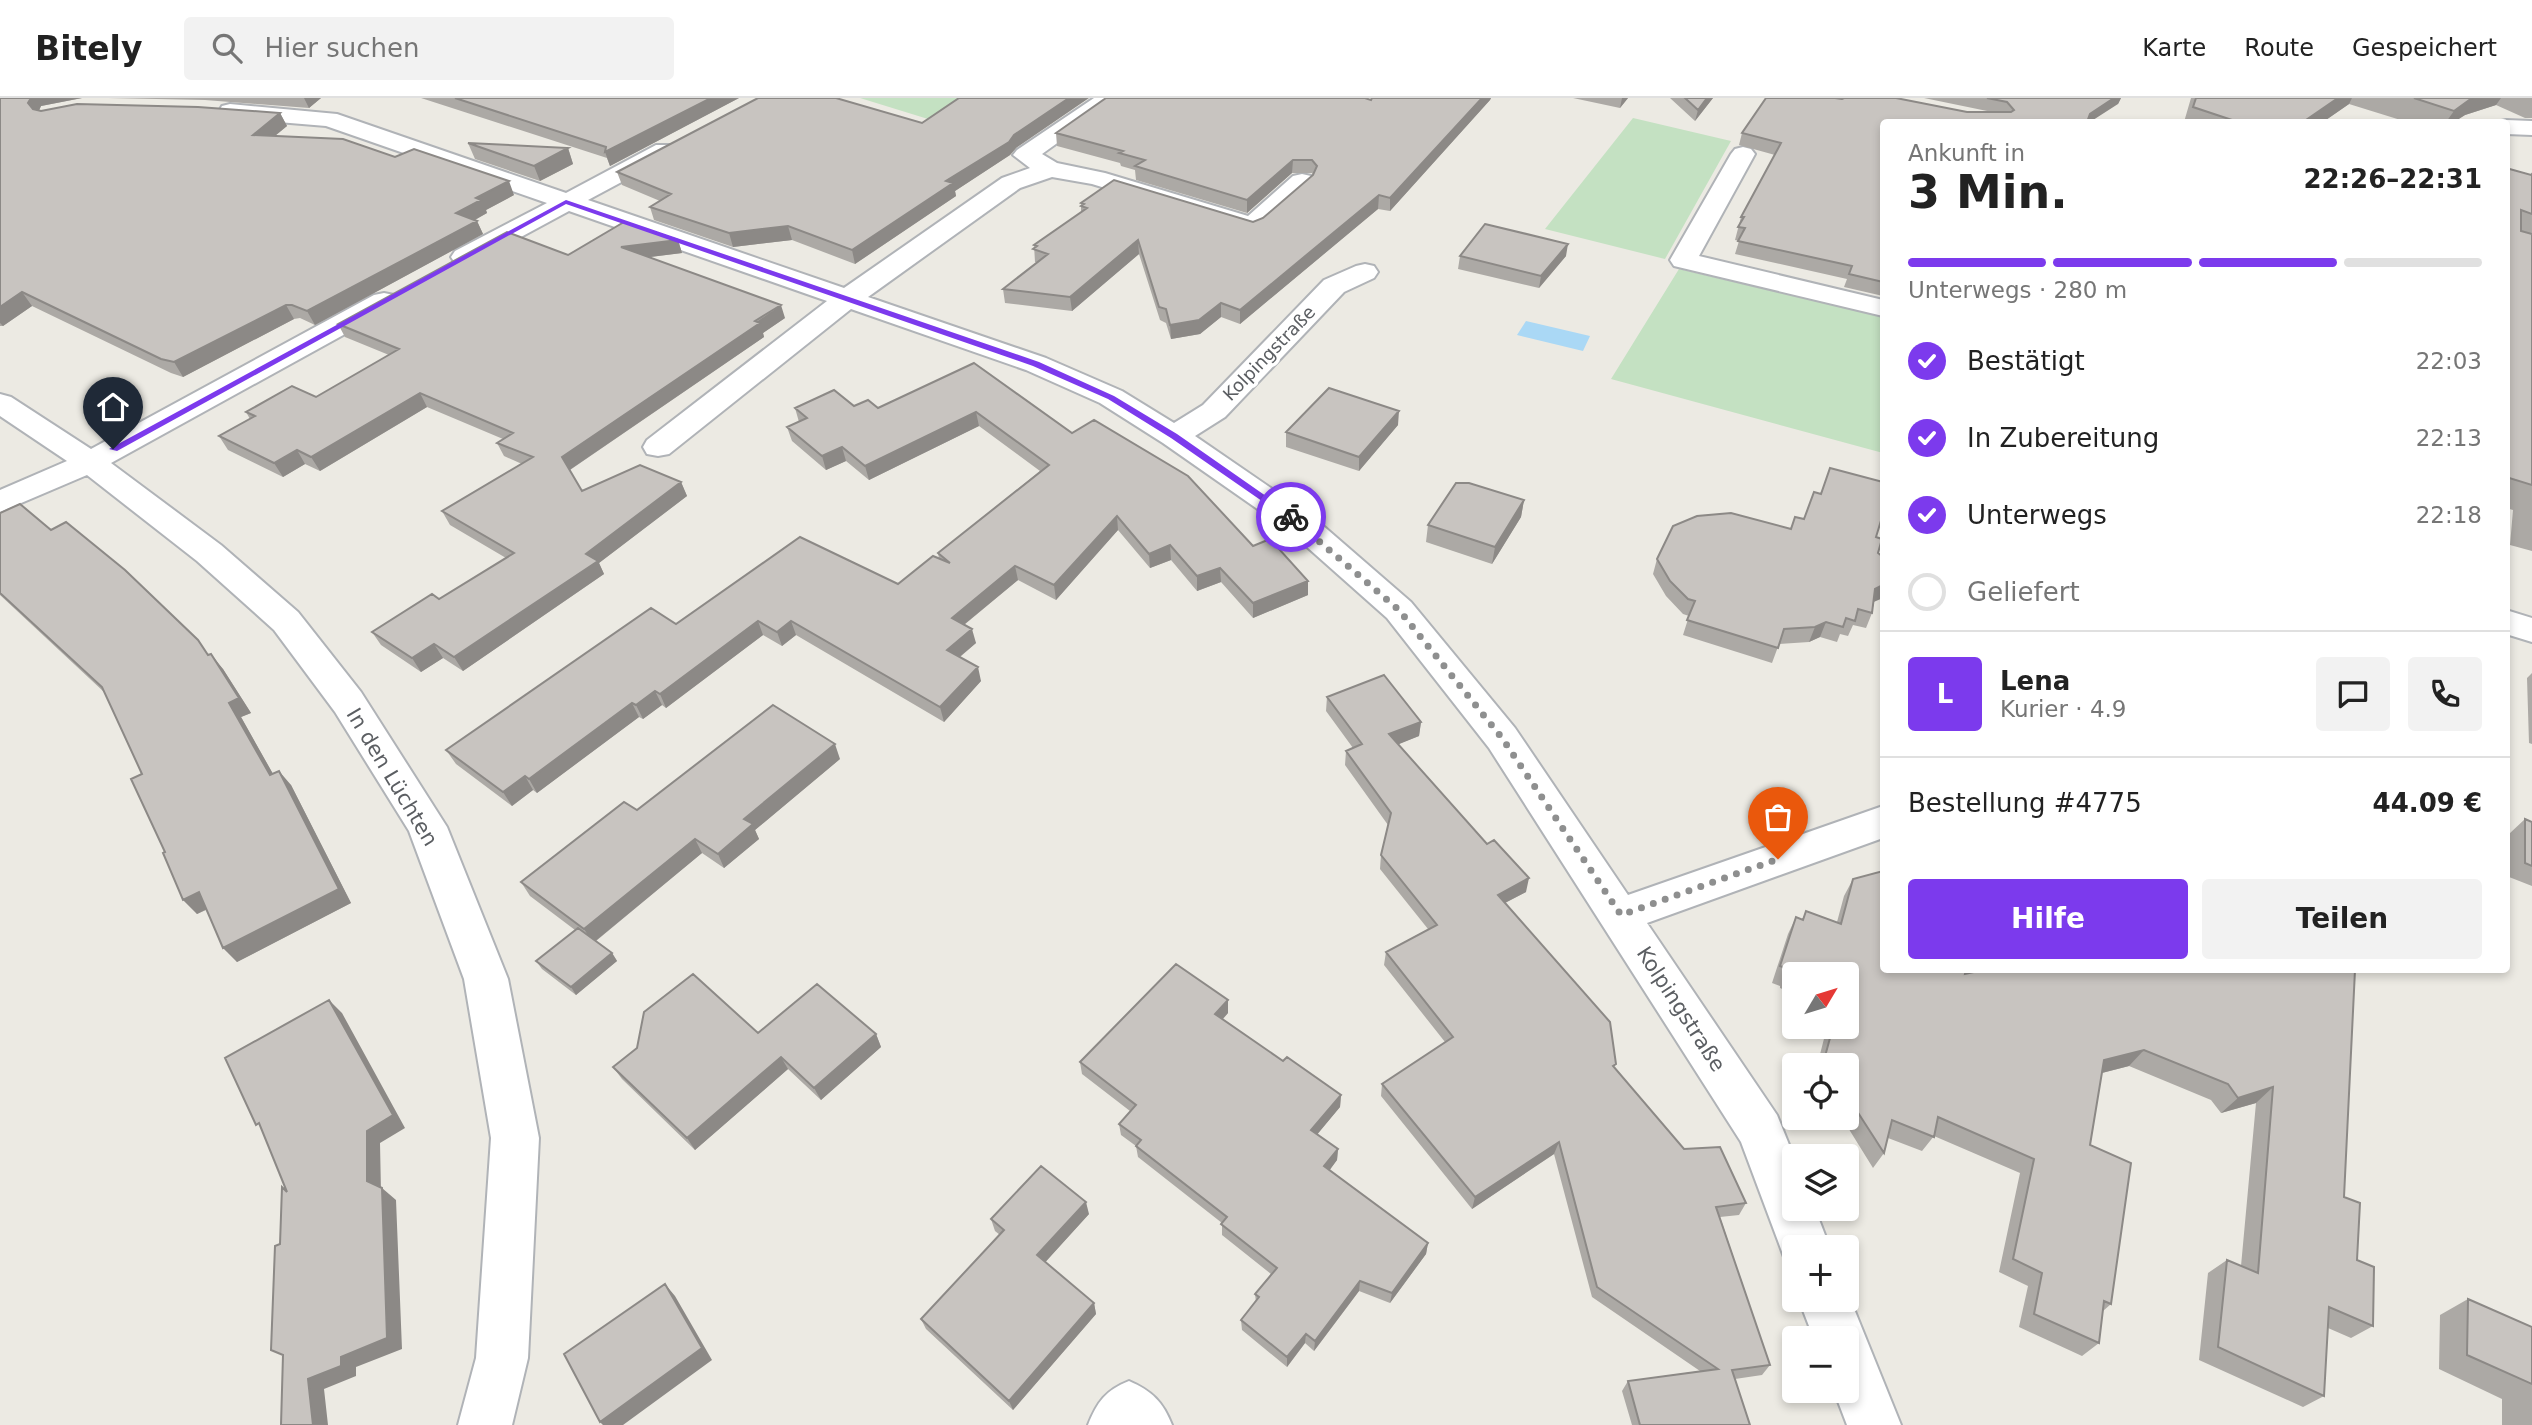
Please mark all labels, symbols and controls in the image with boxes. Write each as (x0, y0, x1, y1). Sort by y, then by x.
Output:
search box (184, 17, 674, 80)
text: Bitely (35, 29, 142, 68)
icon: search (208, 29, 246, 67)
text: Hier suchen (264, 33, 419, 63)
text: Karte (2142, 34, 2206, 62)
text: Route (2244, 34, 2314, 62)
text: Gespeichert (2352, 34, 2497, 62)
text: Ankunft in (1908, 140, 2025, 166)
text: 22:26–22:31 (2303, 164, 2482, 194)
text: 3 Min. (1908, 165, 2068, 219)
text: Unterwegs · 280 m (1908, 277, 2127, 303)
street label: Kolpingstraße (1219, 301, 1319, 405)
icon: check (1908, 342, 1946, 380)
text: Bestätigt (1967, 346, 2085, 376)
text: 22:03 (2416, 348, 2482, 374)
pin (83, 377, 143, 449)
icon: home (94, 388, 132, 426)
icon: check (1908, 419, 1946, 457)
text: In Zubereitung (1967, 423, 2159, 453)
text: 22:13 (2416, 425, 2482, 451)
courier (1256, 482, 1326, 552)
icon: check (1908, 496, 1946, 534)
icon: bike (1272, 498, 1310, 536)
text: Unterwegs (1967, 500, 2107, 530)
text: 22:18 (2416, 502, 2482, 528)
text: Geliefert (1967, 577, 2080, 607)
button: chat (2316, 657, 2390, 731)
button: phone (2408, 657, 2482, 731)
text: Lena (2000, 666, 2070, 696)
text: L (1937, 679, 1953, 709)
text: Kurier · 4.9 (2000, 696, 2126, 722)
street label: In den Lüchten (341, 704, 443, 850)
pin (1748, 787, 1808, 859)
text: Bestellung #4775 (1908, 788, 2142, 818)
text: 44.09 € (2373, 788, 2482, 818)
icon: bag (1759, 798, 1797, 836)
button: Hilfe (1908, 879, 2188, 959)
button: Teilen (2202, 879, 2482, 959)
street label: Kolpingstraße (1632, 942, 1730, 1076)
north arrow (1782, 962, 1858, 1040)
map controls (1782, 962, 1859, 1403)
button: locate (1782, 1053, 1859, 1130)
button: layers (1782, 1144, 1859, 1221)
button: + (1782, 1235, 1859, 1312)
button: − (1782, 1326, 1859, 1403)

